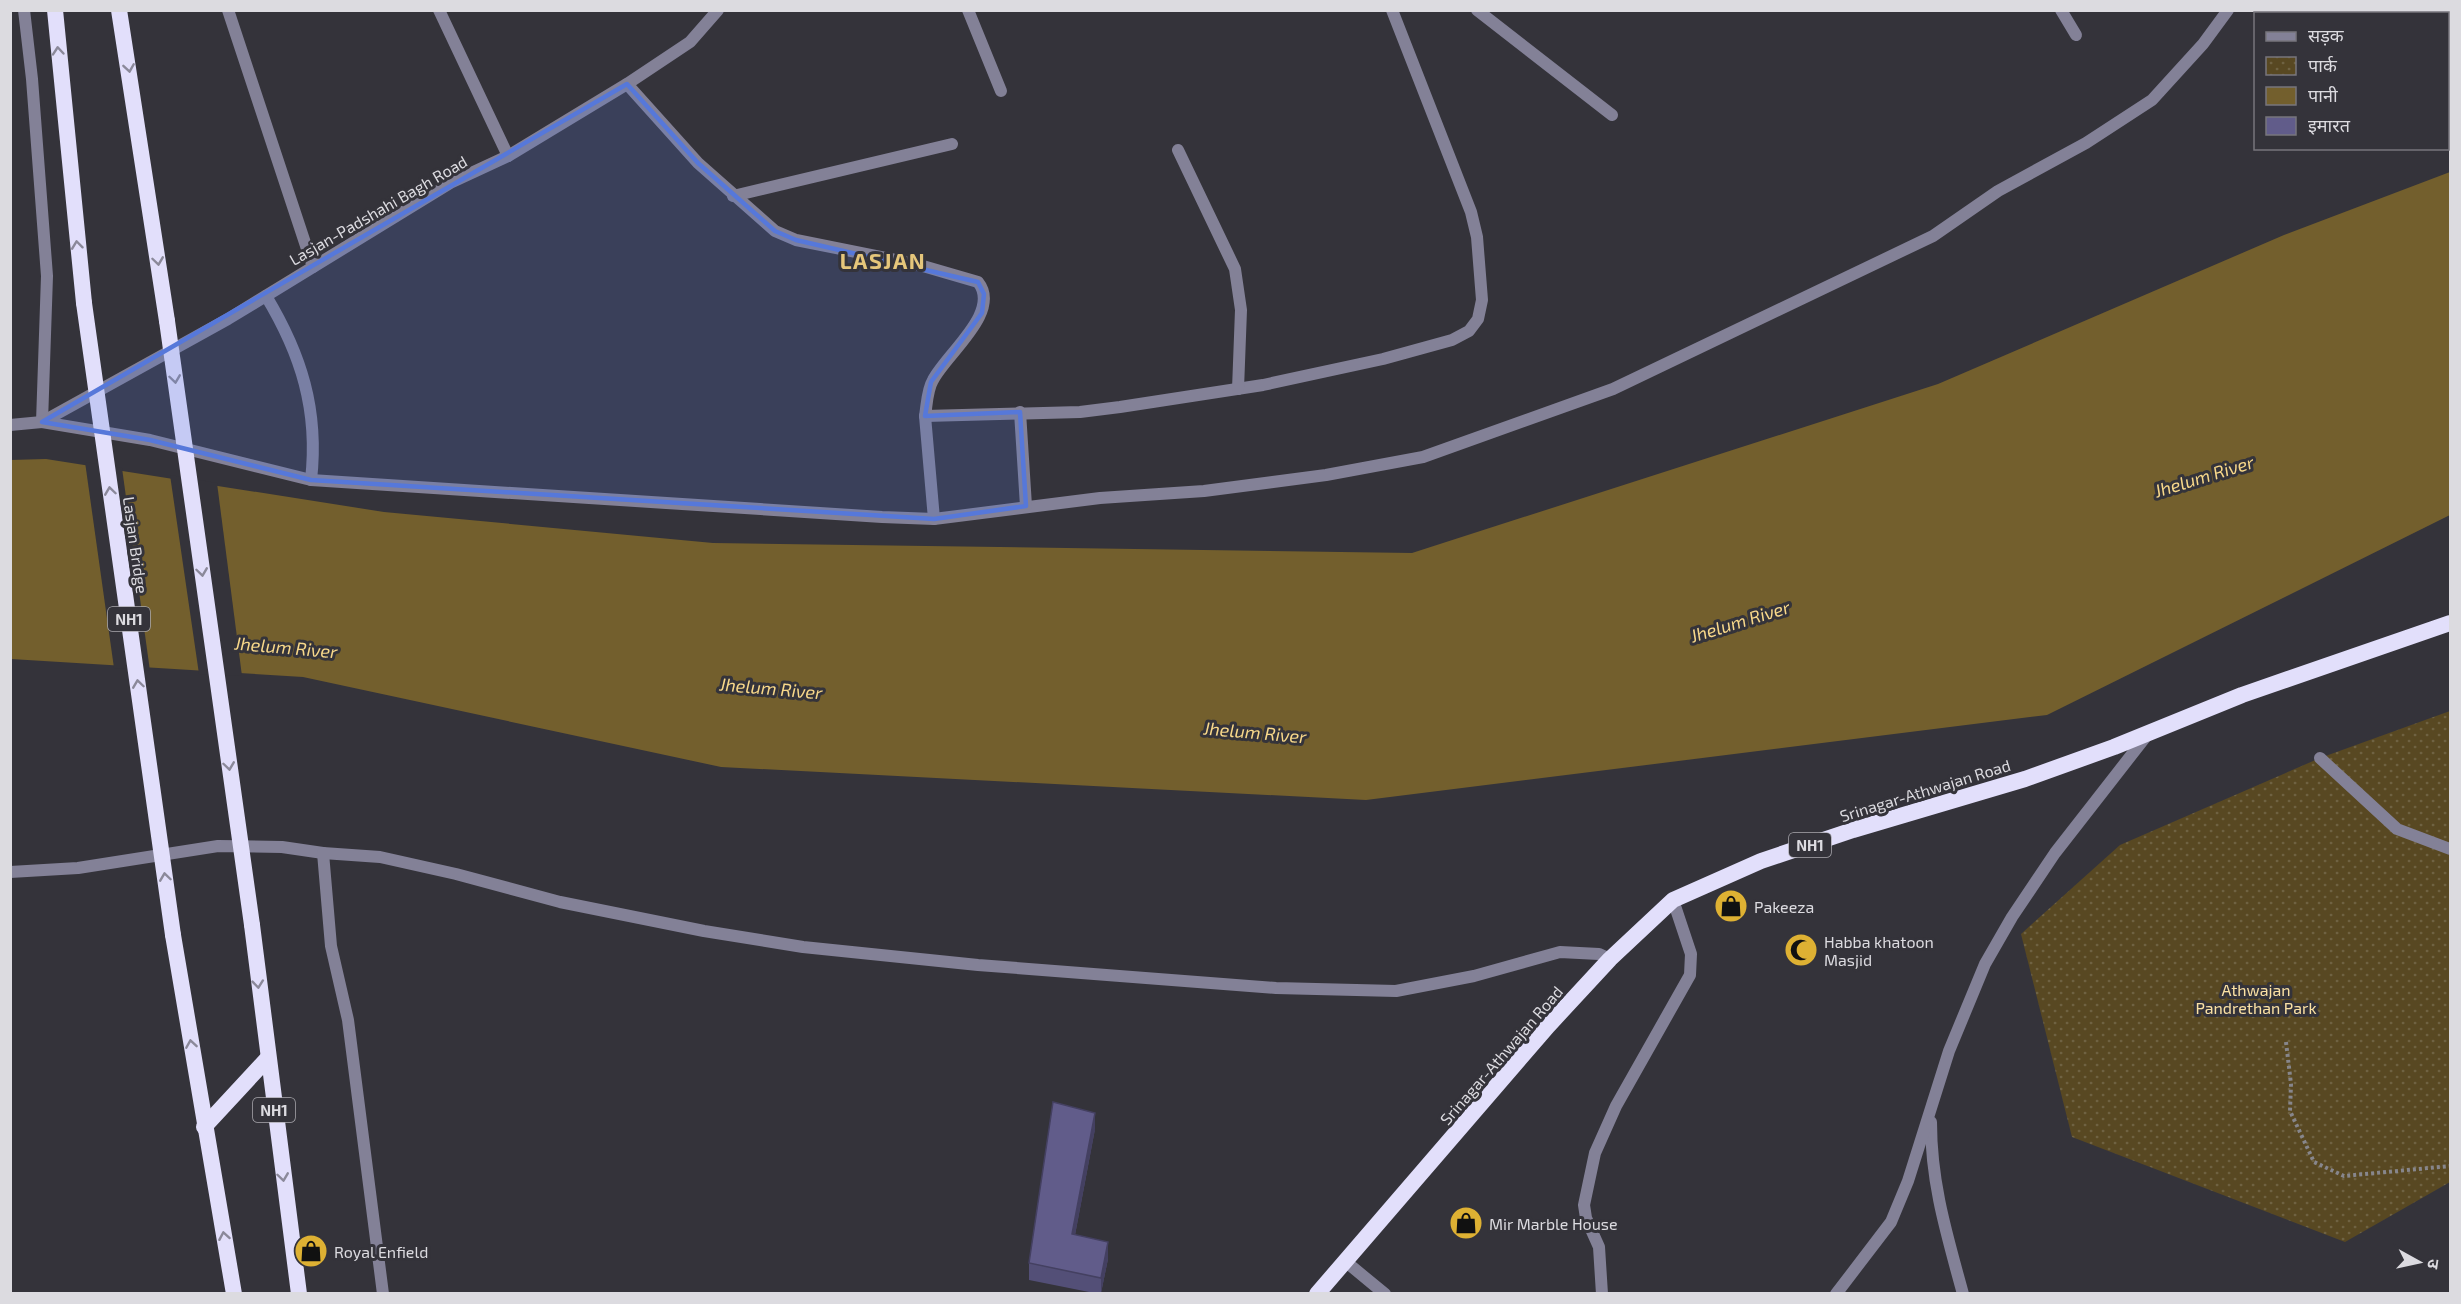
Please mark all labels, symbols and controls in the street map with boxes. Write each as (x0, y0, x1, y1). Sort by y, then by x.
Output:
legend (2254, 12, 2449, 150)
text: सड़क (2308, 24, 2345, 46)
one-way arrow (52, 46, 65, 56)
text: पार्क (2308, 54, 2338, 76)
one-way arrow (122, 64, 134, 73)
text: पानी (2308, 84, 2338, 106)
text: इमारत (2308, 114, 2351, 136)
street label: Lasjan-Padshahi Bagh Road (286, 151, 471, 270)
one-way arrow (72, 240, 84, 250)
district label: LASJAN (840, 247, 926, 273)
one-way arrow (152, 256, 164, 266)
one-way arrow (169, 375, 181, 384)
water label: Jhelum River (2150, 450, 2257, 502)
one-way arrow (105, 486, 117, 495)
street label: Lasjan Bridge (119, 495, 152, 595)
one-way arrow (196, 568, 208, 577)
water label: Jhelum River (1686, 595, 1793, 647)
road number: NH1 (108, 607, 150, 631)
water label: Jhelum River (233, 631, 339, 663)
water label: Jhelum River (718, 672, 824, 704)
one-way arrow (132, 679, 144, 688)
water label: Jhelum River (1202, 716, 1308, 748)
street label: Srinagar-Athwajan Road (1837, 755, 2013, 826)
one-way arrow (223, 761, 235, 770)
road number: NH1 (1789, 833, 1831, 857)
one-way arrow (159, 872, 172, 881)
shop icon: Pakeeza (1713, 888, 1749, 924)
place label: Pakeeza (1754, 897, 1814, 916)
mosque icon: Habba khatoon Masjid (1783, 932, 1819, 968)
place label: Habba khatoon Masjid (1824, 932, 1934, 970)
one-way arrow (252, 979, 264, 988)
park label: Athwajan Pandrethan Park (2195, 980, 2317, 1017)
street label: Srinagar-Athwajan Road (1436, 982, 1567, 1129)
one-way arrow (185, 1039, 197, 1048)
road number: NH1 (253, 1098, 295, 1122)
one-way arrow (276, 1172, 289, 1182)
shop icon: Mir Marble House (1448, 1205, 1484, 1241)
place label: Mir Marble House (1489, 1214, 1618, 1233)
one-way arrow (218, 1231, 230, 1241)
north arrow (2389, 1232, 2449, 1292)
shop icon: Royal Enfield (293, 1233, 329, 1269)
place label: Royal Enfield (334, 1242, 428, 1261)
text: उ (2424, 1258, 2444, 1271)

